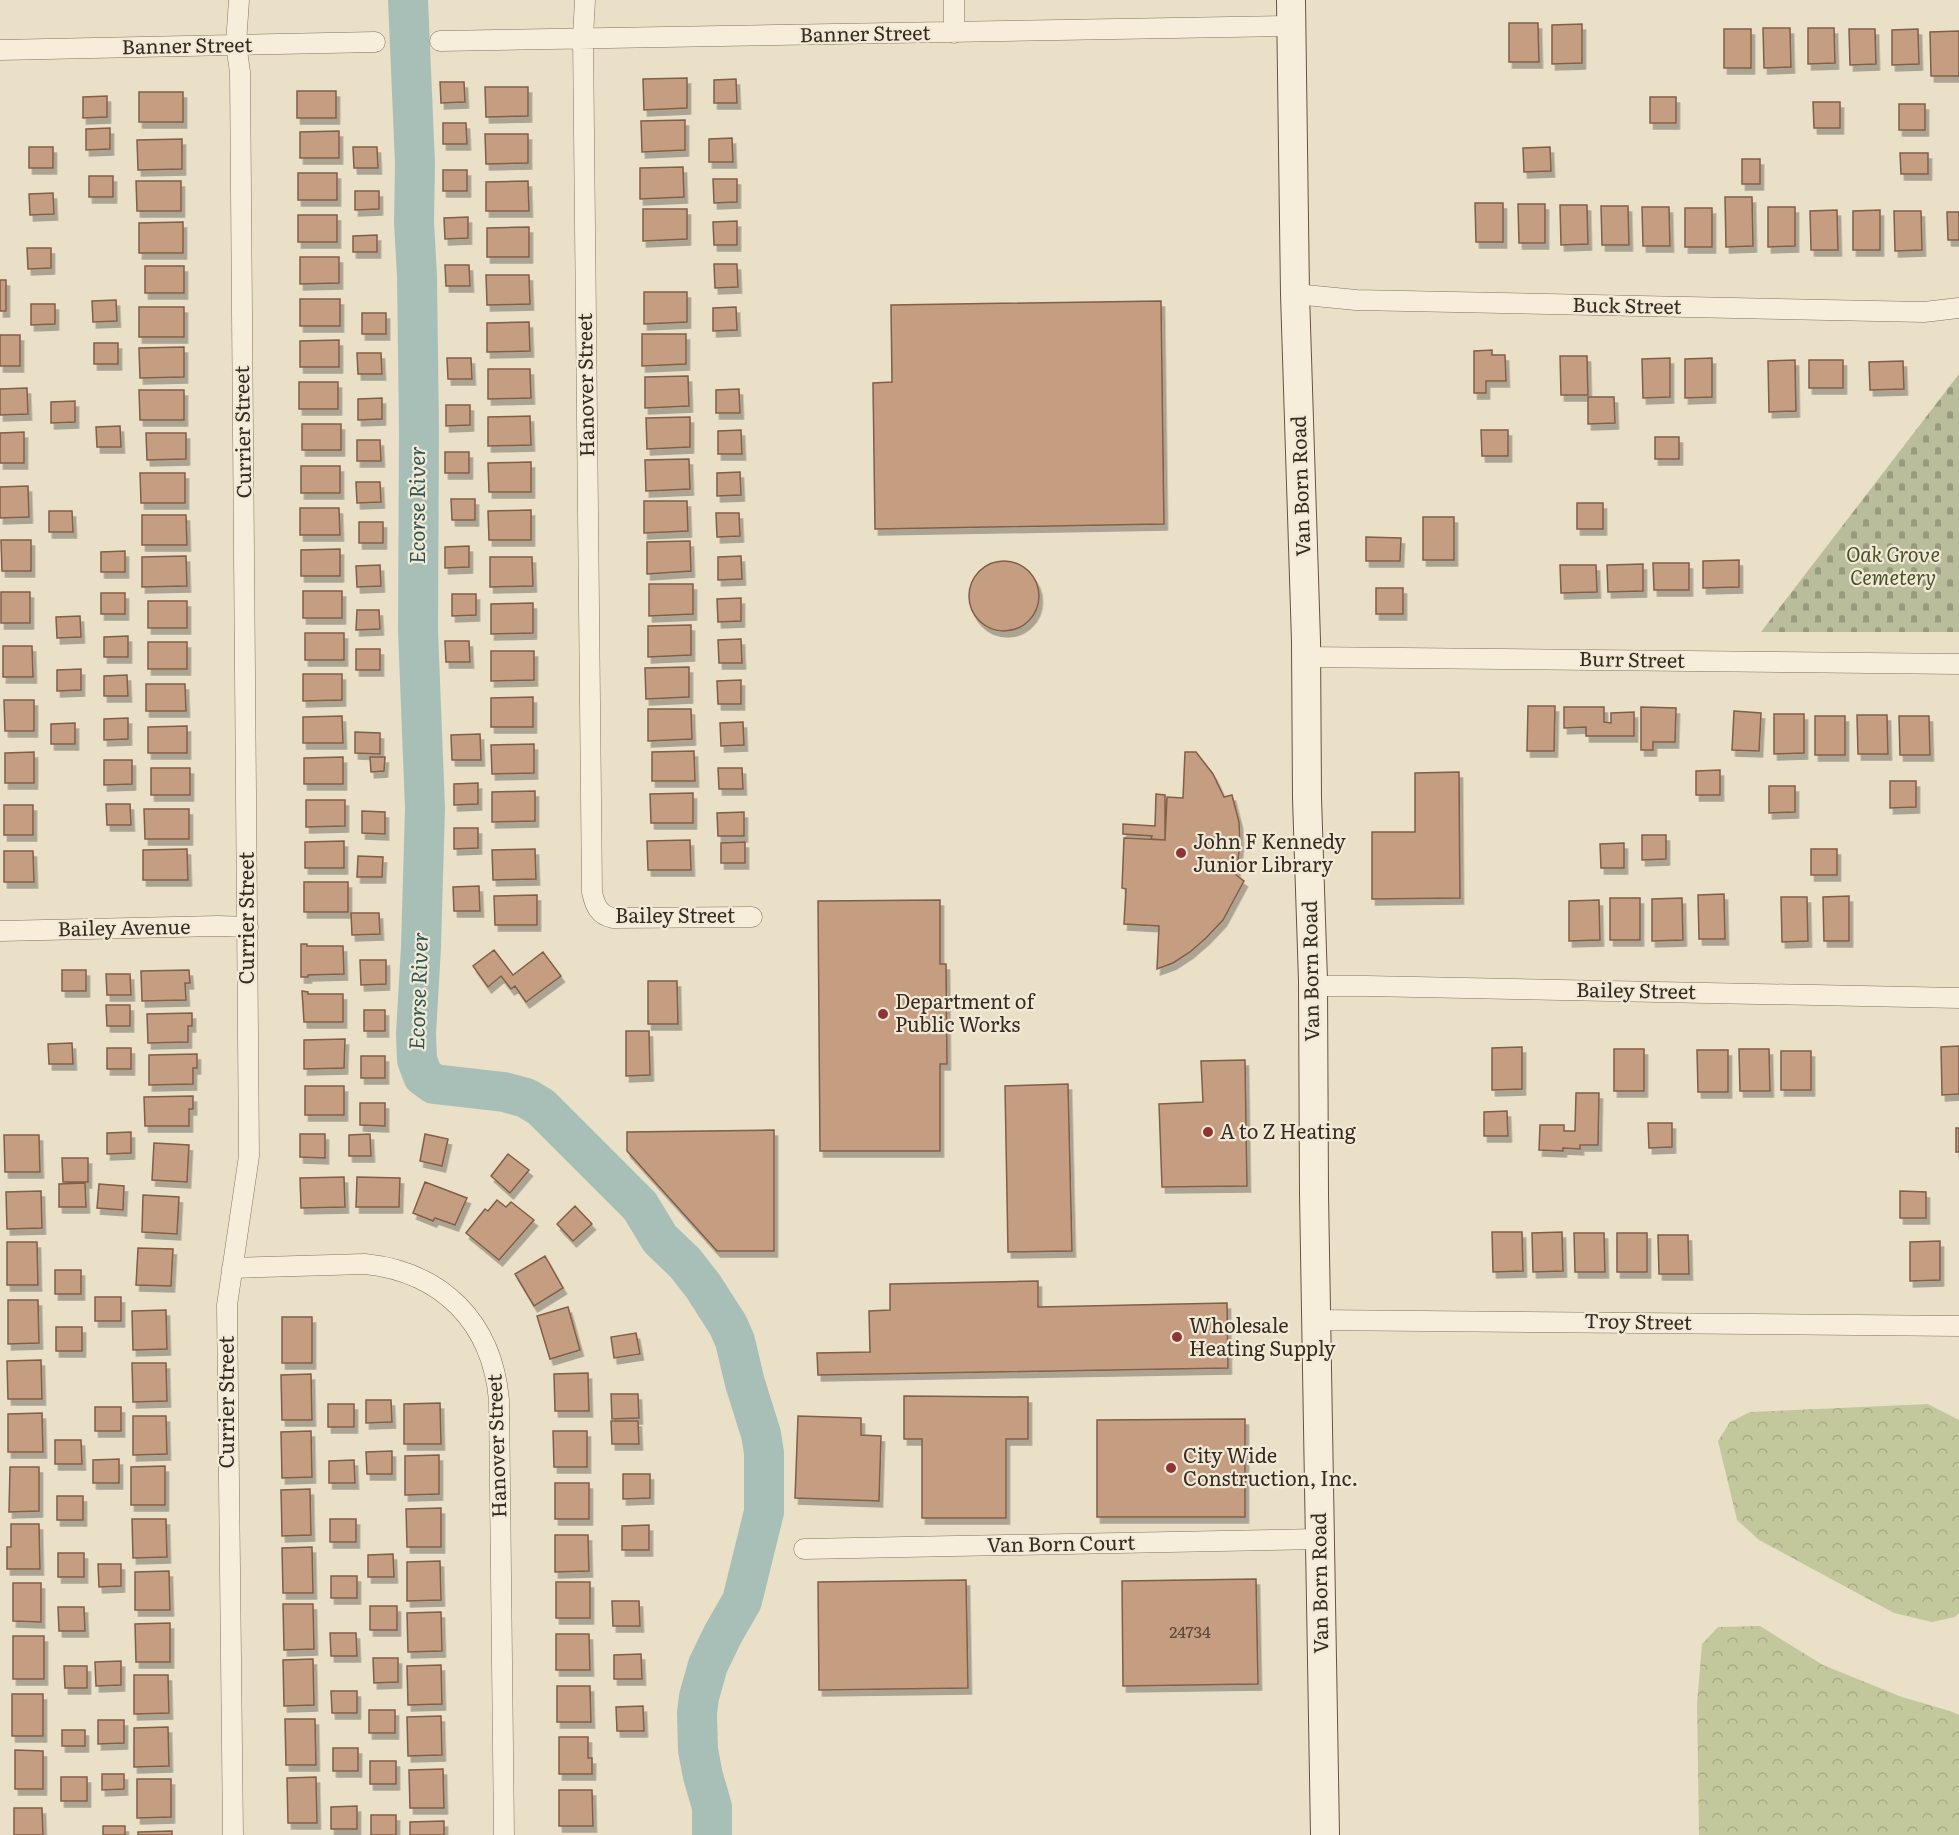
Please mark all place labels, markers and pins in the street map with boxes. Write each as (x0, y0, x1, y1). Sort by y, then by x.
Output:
place label: John F Kennedy Junior Library (1193, 825, 1346, 878)
marker: John F Kennedy Junior Library (1174, 846, 1188, 860)
place label: Department of Public Works (895, 985, 1036, 1038)
marker: Department of Public Works (876, 1007, 890, 1021)
place label: A to Z Heating (1220, 1115, 1357, 1145)
marker: A to Z Heating (1201, 1125, 1215, 1139)
place label: Wholesale Heating Supply (1189, 1309, 1336, 1362)
marker: Wholesale Heating Supply (1170, 1330, 1184, 1344)
place label: City Wide Construction, Inc. (1183, 1439, 1358, 1492)
marker: City Wide Construction, Inc. (1164, 1461, 1178, 1475)

